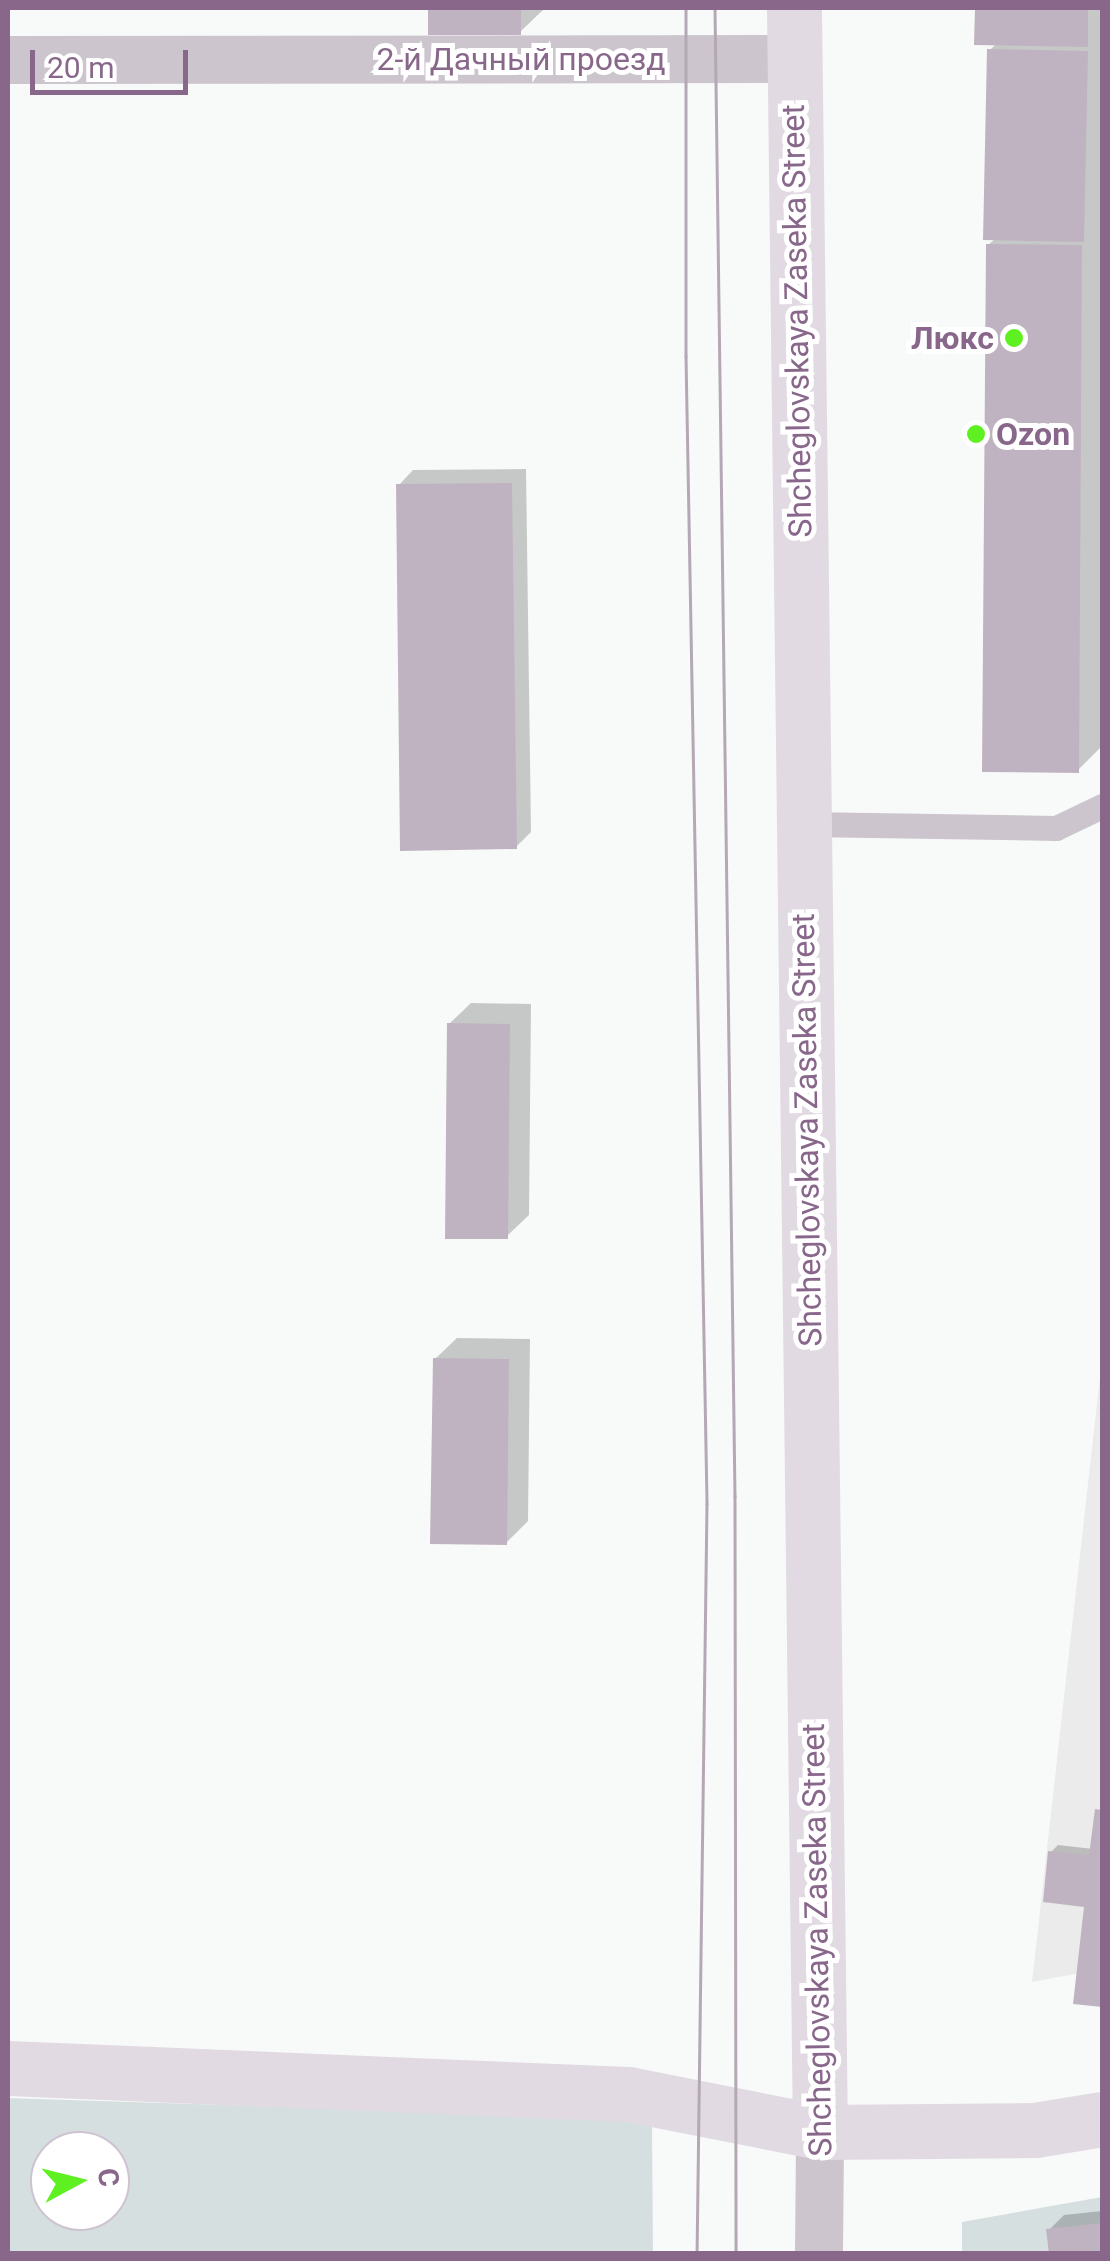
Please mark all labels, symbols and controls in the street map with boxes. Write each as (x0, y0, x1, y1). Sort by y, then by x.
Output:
scale bar (35, 30, 192, 92)
street label: 2-й Дачный проезд (376, 40, 666, 78)
text: 20 m (47, 50, 114, 85)
street label: Shcheglovskaya Zaseka Street (774, 104, 820, 538)
place label: Люкс (911, 319, 994, 357)
marker: Люкс (1003, 327, 1025, 349)
place label: Ozon (996, 415, 1070, 453)
marker: Ozon (965, 423, 987, 445)
street label: Shcheglovskaya Zaseka Street (784, 913, 830, 1347)
street label: Shcheglovskaya Zaseka Street (794, 1723, 840, 2157)
north arrow (30, 2131, 130, 2231)
text: С (91, 2166, 126, 2189)

